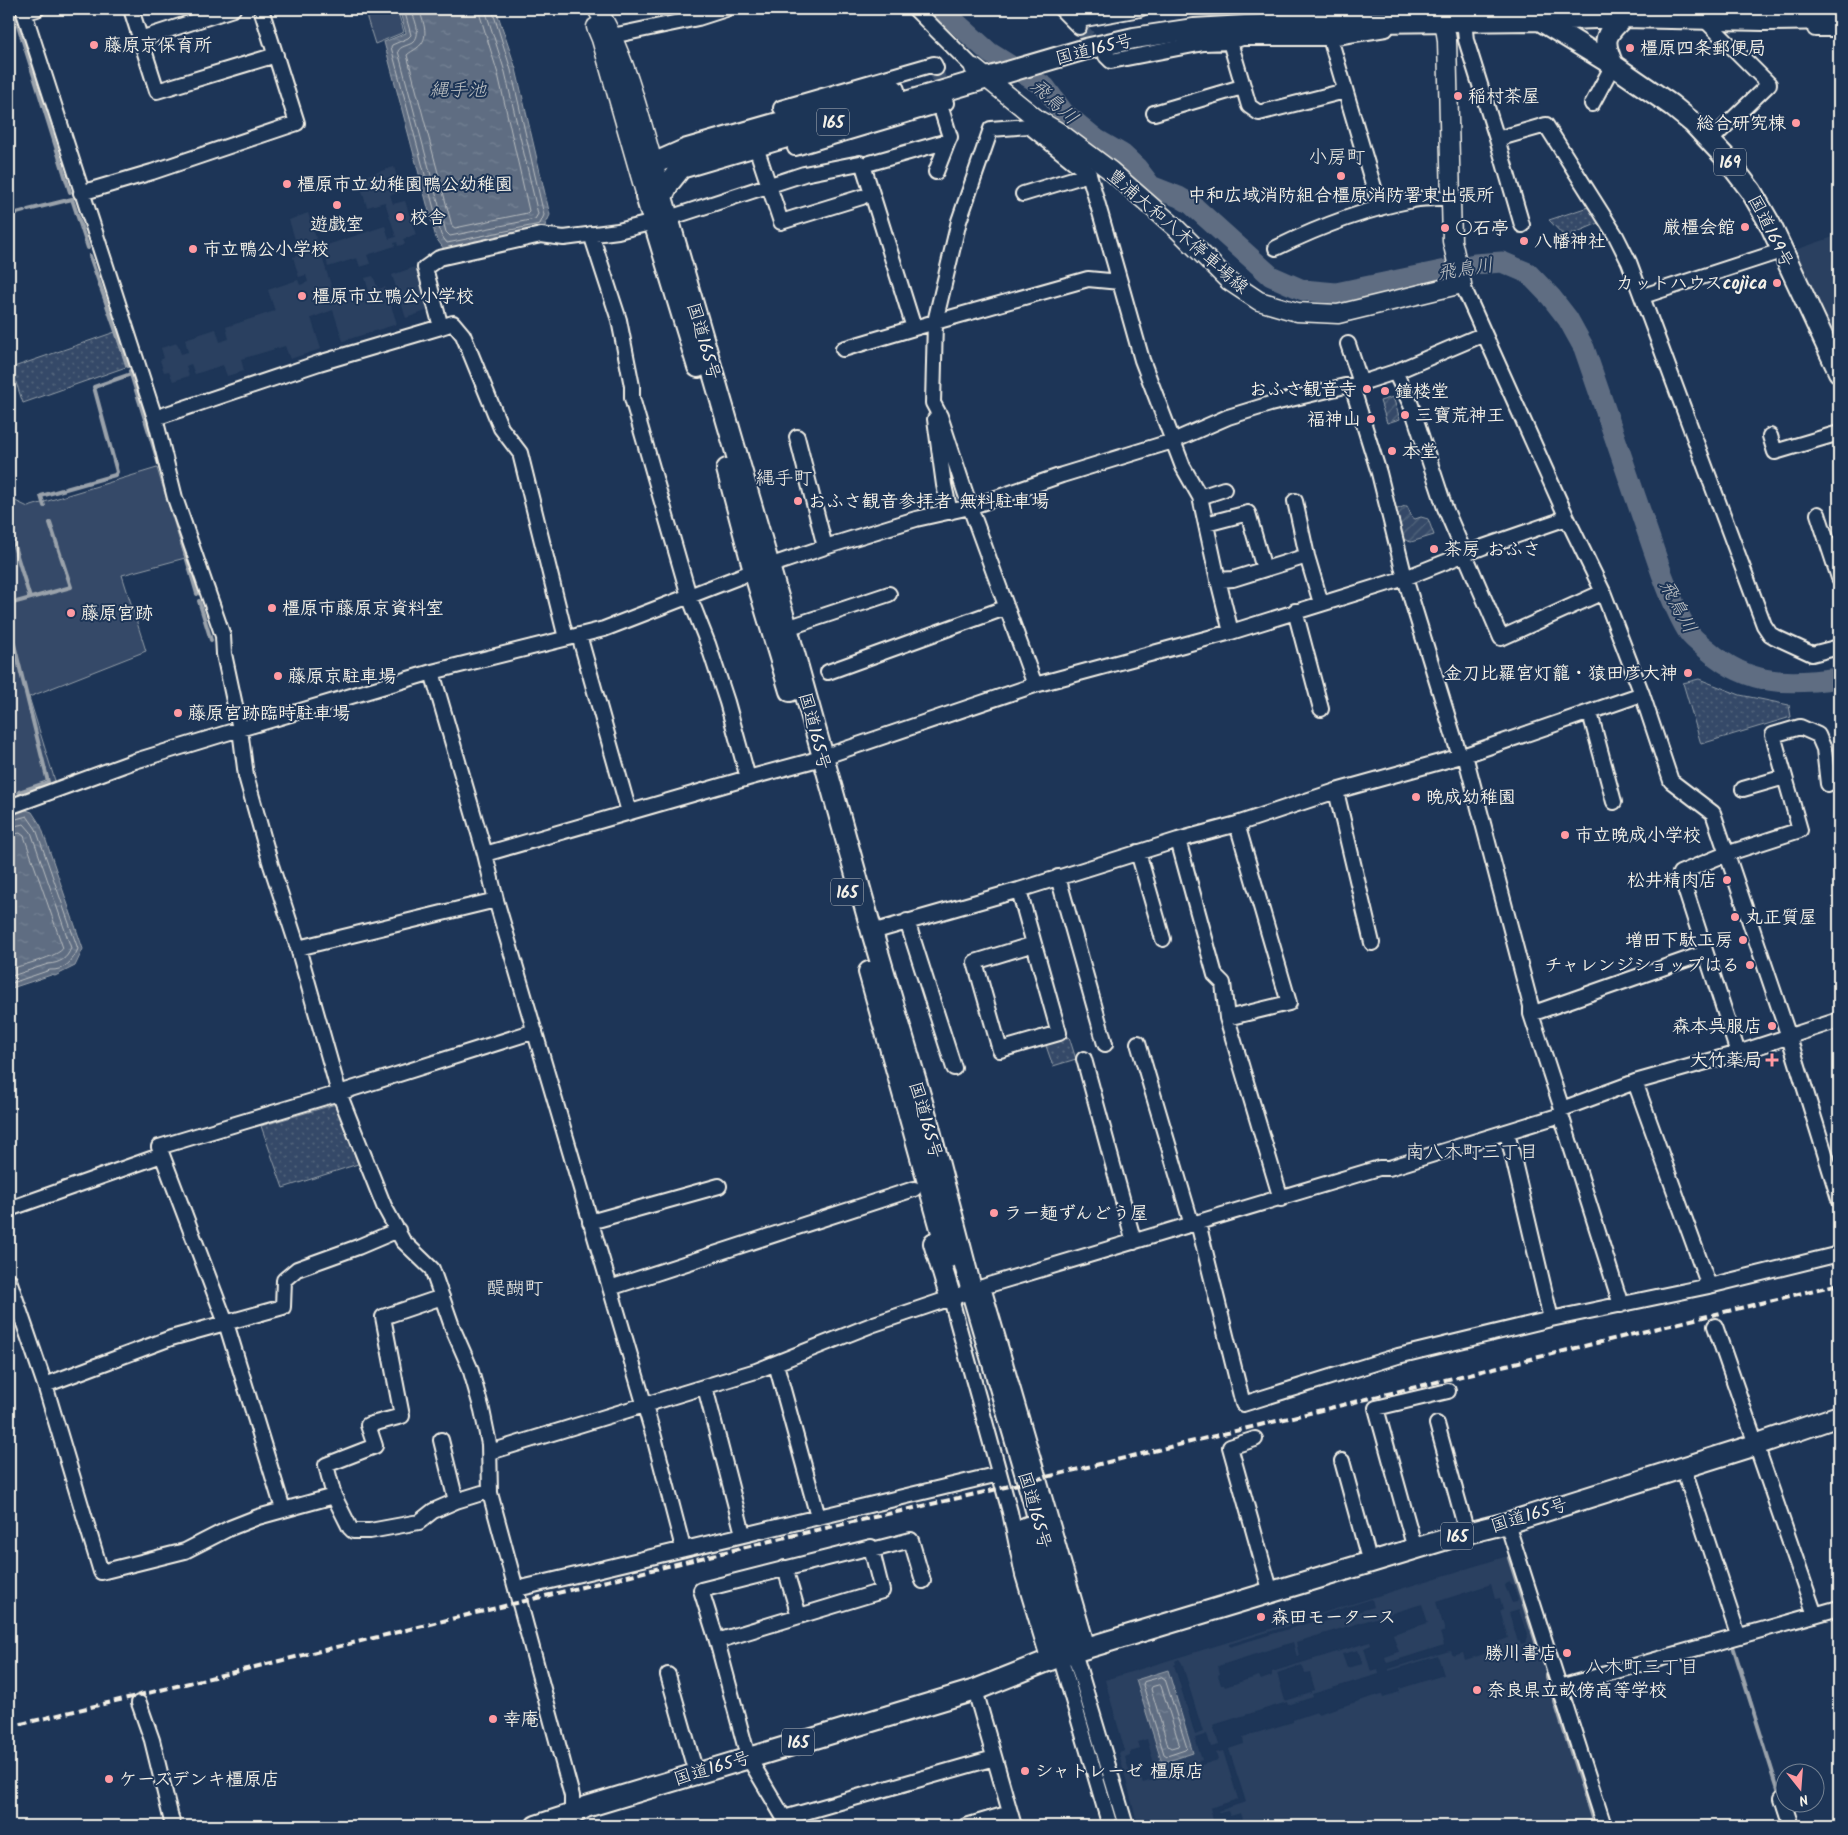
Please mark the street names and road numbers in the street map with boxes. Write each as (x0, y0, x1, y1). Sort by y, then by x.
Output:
street label: 国道165号 (1052, 27, 1136, 74)
road number: 165 (817, 108, 849, 136)
road number: 169 (1714, 148, 1746, 176)
street label: 豊浦大和八木停車場線 (1100, 162, 1254, 302)
street label: 国道169号 (1739, 190, 1800, 273)
street label: 国道165号 (678, 299, 727, 384)
street label: 国道165号 (789, 689, 838, 773)
road number: 165 (831, 879, 863, 906)
street label: 国道165号 (900, 1078, 949, 1163)
street label: 国道165号 (1009, 1468, 1058, 1553)
street label: 国道165号 (1487, 1491, 1572, 1542)
road number: 165 (1441, 1522, 1473, 1550)
road number: 165 (782, 1728, 814, 1755)
street label: 国道165号 (670, 1744, 755, 1795)

